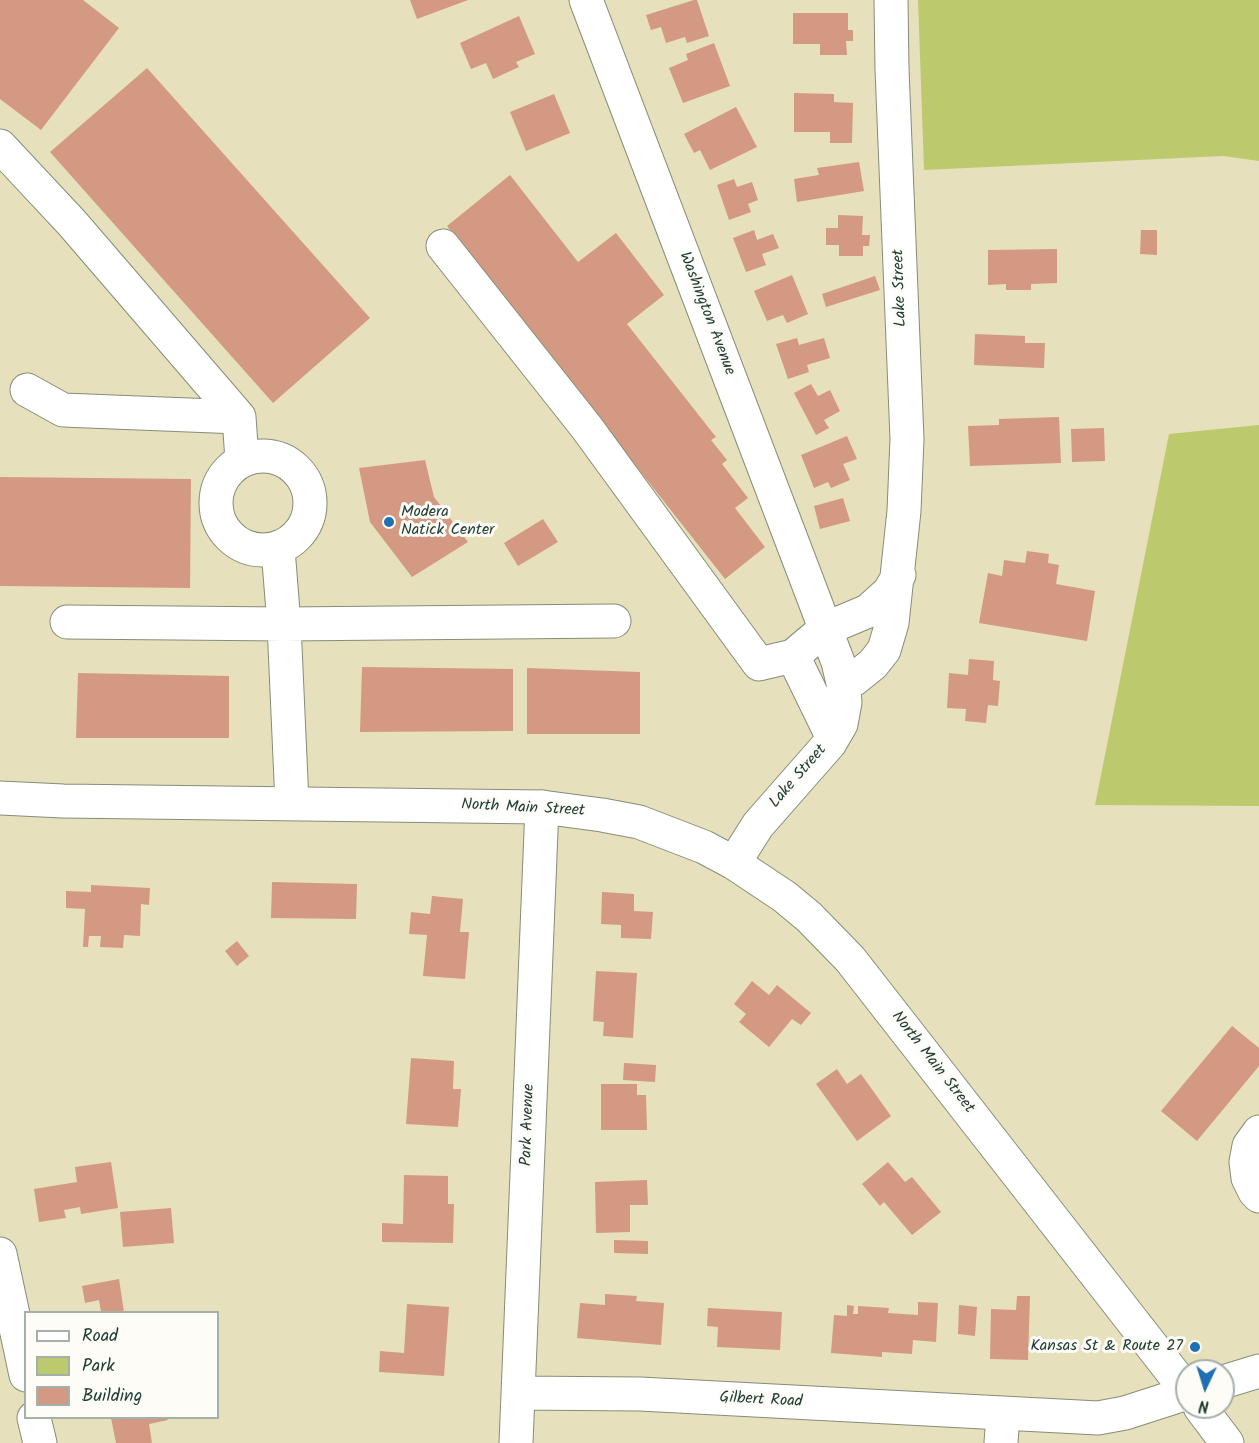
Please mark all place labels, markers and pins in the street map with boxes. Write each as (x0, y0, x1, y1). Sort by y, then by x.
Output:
place label: Modera Natick Center (401, 503, 494, 541)
marker: Modera Natick Center (382, 515, 396, 529)
place label: Kansas St & Route 27 (1030, 1337, 1183, 1357)
marker: Kansas St & Route 27 (1188, 1340, 1202, 1354)

